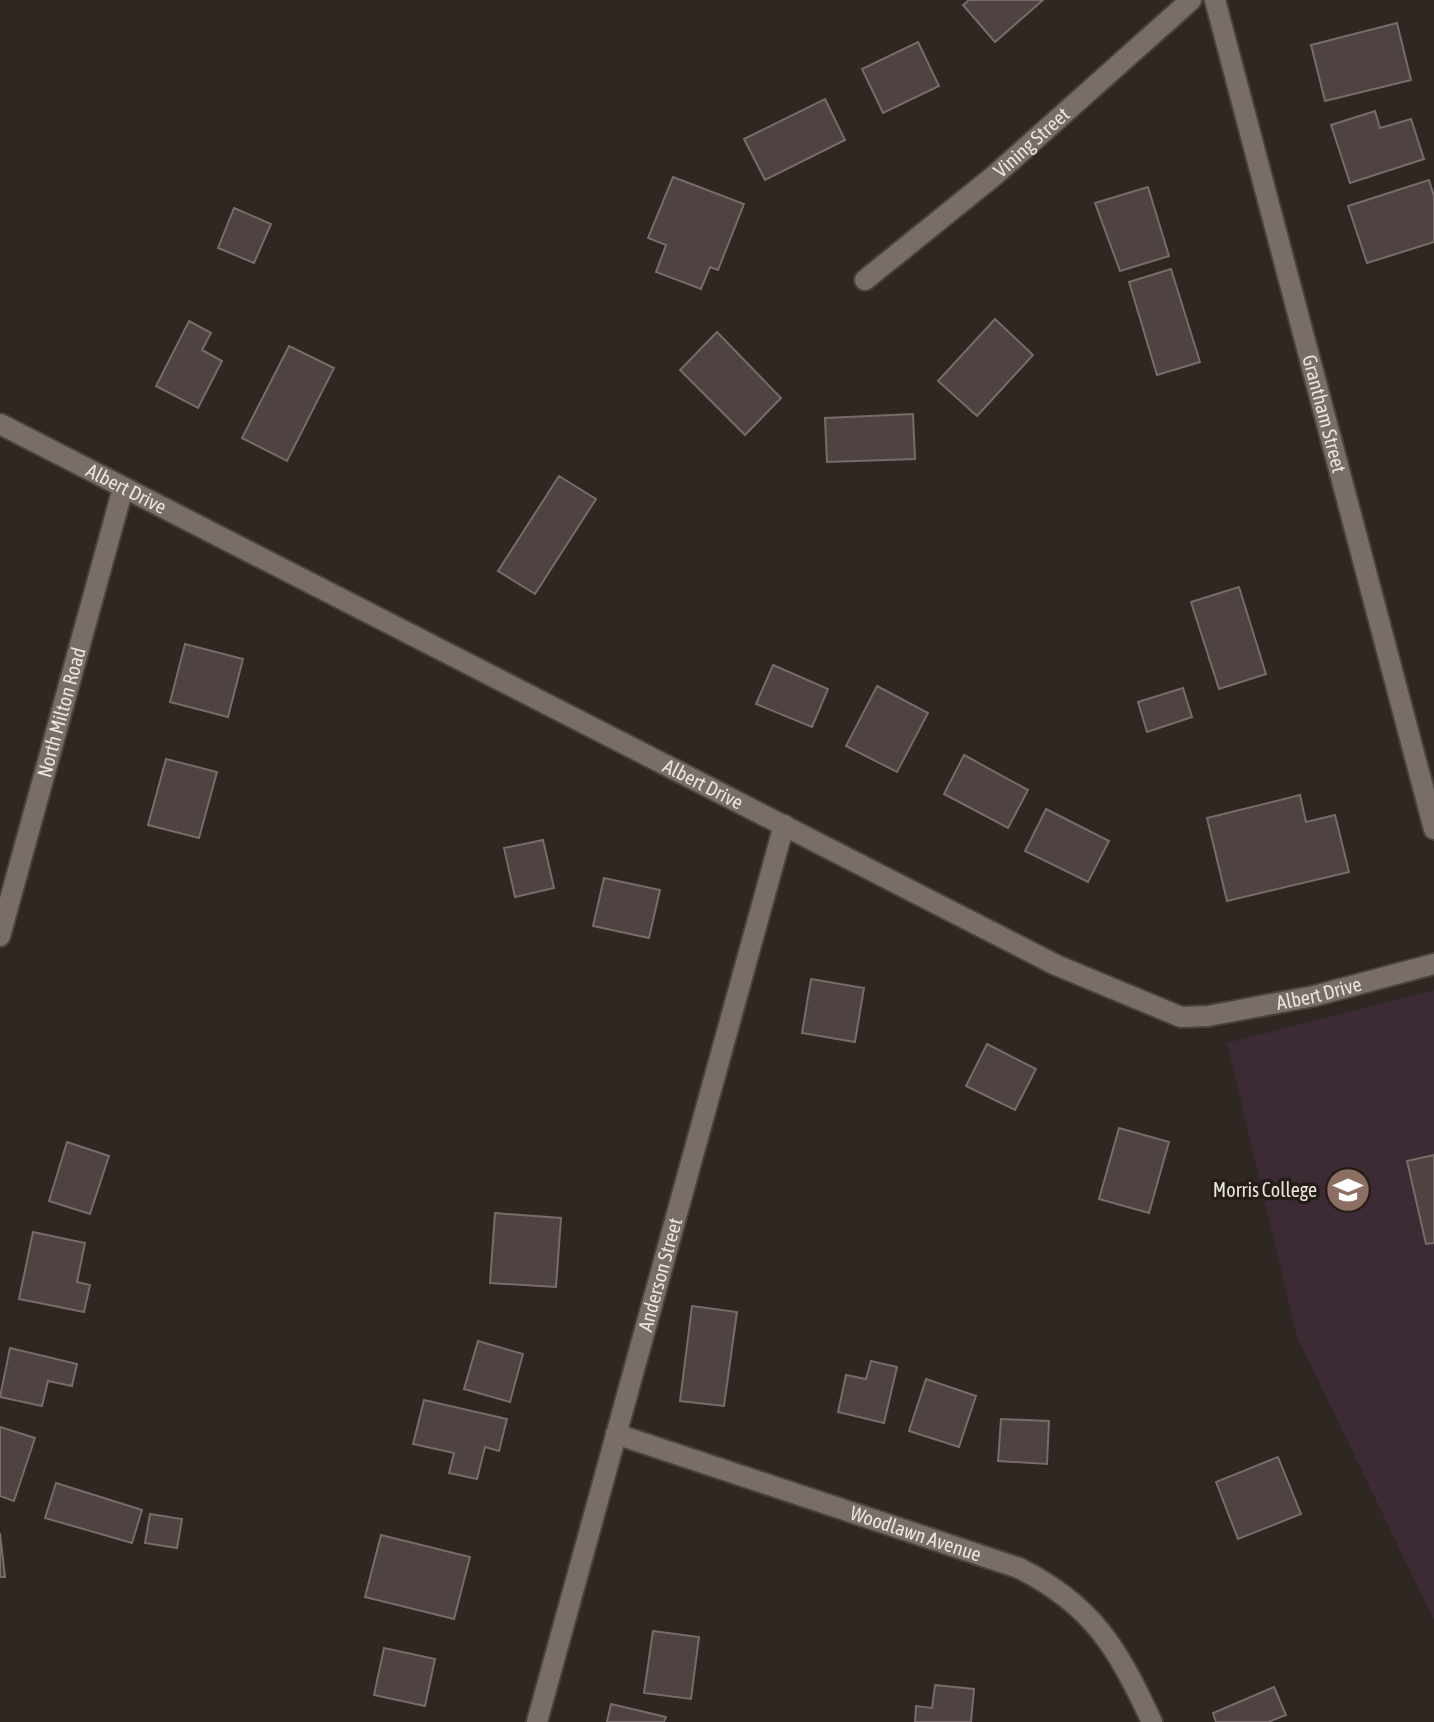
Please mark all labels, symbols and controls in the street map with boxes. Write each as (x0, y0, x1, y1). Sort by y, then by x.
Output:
street label: Vining Street (989, 102, 1074, 182)
street label: Grantham Street (1298, 352, 1351, 475)
street label: Albert Drive (83, 458, 170, 518)
street label: North Milton Road (32, 644, 90, 780)
street label: Albert Drive (659, 754, 747, 814)
street label: Albert Drive (1274, 972, 1364, 1014)
school or university icon: Morris College (1324, 1166, 1372, 1214)
place label: Morris College (1213, 1178, 1317, 1201)
street label: Anderson Street (633, 1215, 686, 1334)
street label: Woodlawn Avenue (848, 1501, 984, 1566)

